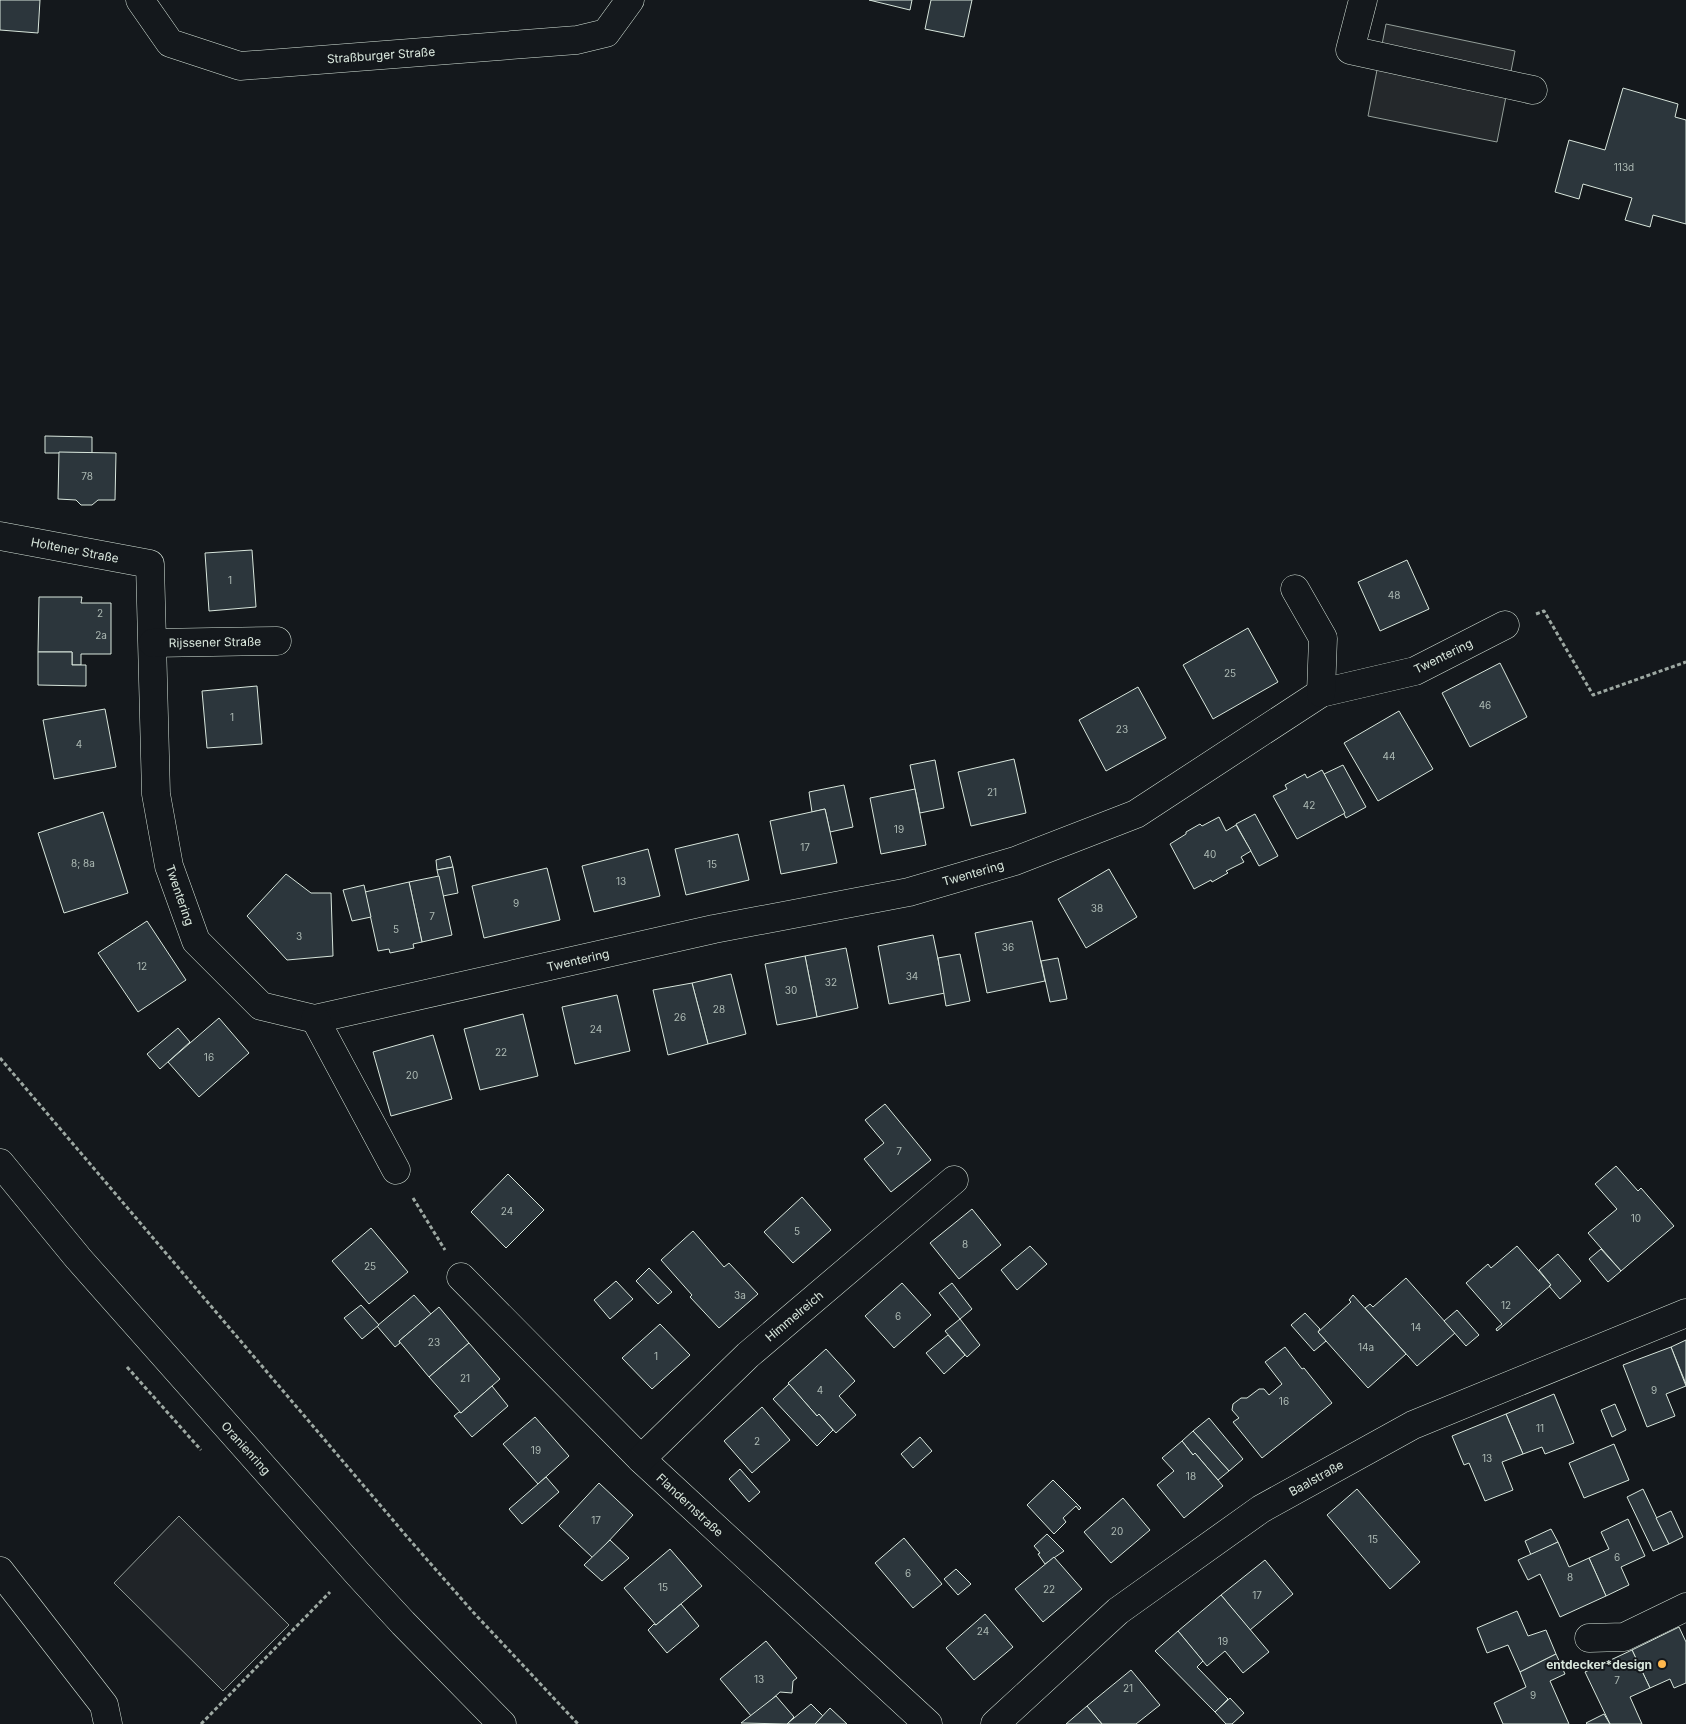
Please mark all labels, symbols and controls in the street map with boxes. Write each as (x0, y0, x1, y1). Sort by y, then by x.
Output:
street label: Straßburger Straße (326, 44, 436, 66)
house number: 113d (1614, 161, 1634, 173)
house number: 78 (81, 470, 93, 482)
street label: Holtener Straße (30, 534, 120, 566)
house number: 1 (228, 574, 232, 586)
house number: 48 (1388, 589, 1400, 601)
house number: 2 (97, 607, 103, 619)
house number: 2a (95, 629, 107, 641)
street label: Rijssener Straße (169, 634, 261, 650)
street label: Twentering (1411, 635, 1475, 677)
house number: 25 (1224, 667, 1236, 679)
house number: 46 (1479, 699, 1491, 711)
house number: 1 (230, 711, 234, 723)
house number: 23 (1116, 723, 1128, 735)
house number: 4 (76, 738, 82, 750)
house number: 44 (1383, 750, 1395, 762)
house number: 21 (987, 786, 997, 798)
house number: 42 (1303, 799, 1315, 811)
house number: 19 (894, 823, 904, 835)
house number: 17 (800, 841, 810, 853)
house number: 40 (1204, 848, 1216, 860)
house number: 8; 8a (71, 857, 95, 869)
street label: Twentering (940, 857, 1006, 889)
house number: 15 (707, 858, 717, 870)
street label: Twentering (163, 863, 197, 927)
house number: 13 (616, 875, 626, 887)
house number: 9 (513, 897, 519, 909)
house number: 38 (1091, 902, 1103, 914)
house number: 7 (429, 910, 435, 922)
house number: 5 (393, 923, 399, 935)
house number: 3 (296, 930, 302, 942)
house number: 36 (1002, 941, 1014, 953)
street label: Twentering (545, 946, 611, 974)
house number: 12 (137, 960, 147, 972)
house number: 34 (906, 970, 918, 982)
house number: 32 (825, 976, 837, 988)
house number: 30 (785, 984, 797, 996)
house number: 28 (713, 1003, 725, 1015)
house number: 26 (674, 1011, 686, 1023)
house number: 24 (590, 1023, 602, 1035)
house number: 22 (495, 1046, 507, 1058)
house number: 16 (204, 1051, 214, 1063)
house number: 20 (406, 1069, 418, 1081)
house number: 7 (896, 1145, 902, 1157)
house number: 24 (501, 1205, 513, 1217)
house number: 10 (1631, 1212, 1641, 1224)
house number: 5 (794, 1225, 800, 1237)
house number: 8 (962, 1238, 968, 1250)
house number: 25 (364, 1260, 376, 1272)
street label: Himmelreich (762, 1287, 826, 1345)
house number: 3a (734, 1289, 746, 1301)
house number: 12 (1501, 1299, 1511, 1311)
house number: 6 (895, 1310, 901, 1322)
house number: 14 (1411, 1321, 1421, 1333)
house number: 23 (428, 1336, 440, 1348)
house number: 14a (1358, 1341, 1374, 1353)
house number: 1 (654, 1350, 658, 1362)
house number: 21 (460, 1372, 470, 1384)
house number: 4 (817, 1384, 823, 1396)
house number: 9 (1651, 1384, 1657, 1396)
house number: 16 (1279, 1395, 1289, 1407)
street label: Oranienring (218, 1418, 274, 1478)
house number: 11 (1536, 1422, 1544, 1434)
house number: 2 (754, 1435, 760, 1447)
house number: 19 (531, 1444, 541, 1456)
house number: 13 (1482, 1452, 1492, 1464)
street label: Baalstraße (1286, 1457, 1346, 1499)
street label: Flandernstraße (653, 1470, 727, 1540)
house number: 18 (1186, 1470, 1196, 1482)
house number: 17 (591, 1514, 601, 1526)
house number: 20 (1111, 1525, 1123, 1537)
house number: 15 (1368, 1533, 1378, 1545)
house number: 6 (1614, 1551, 1620, 1563)
house number: 6 (905, 1567, 911, 1579)
house number: 8 (1567, 1571, 1573, 1583)
house number: 15 (658, 1581, 668, 1593)
house number: 22 (1043, 1583, 1055, 1595)
house number: 17 (1252, 1589, 1262, 1601)
house number: 24 (977, 1625, 989, 1637)
house number: 19 (1218, 1635, 1228, 1647)
place label: entdecker*design (1546, 1657, 1652, 1672)
marker: entdecker*design (1656, 1658, 1668, 1670)
house number: 13 (754, 1673, 764, 1685)
house number: 7 (1614, 1674, 1620, 1686)
house number: 21 (1123, 1682, 1133, 1694)
house number: 9 (1530, 1689, 1536, 1701)

